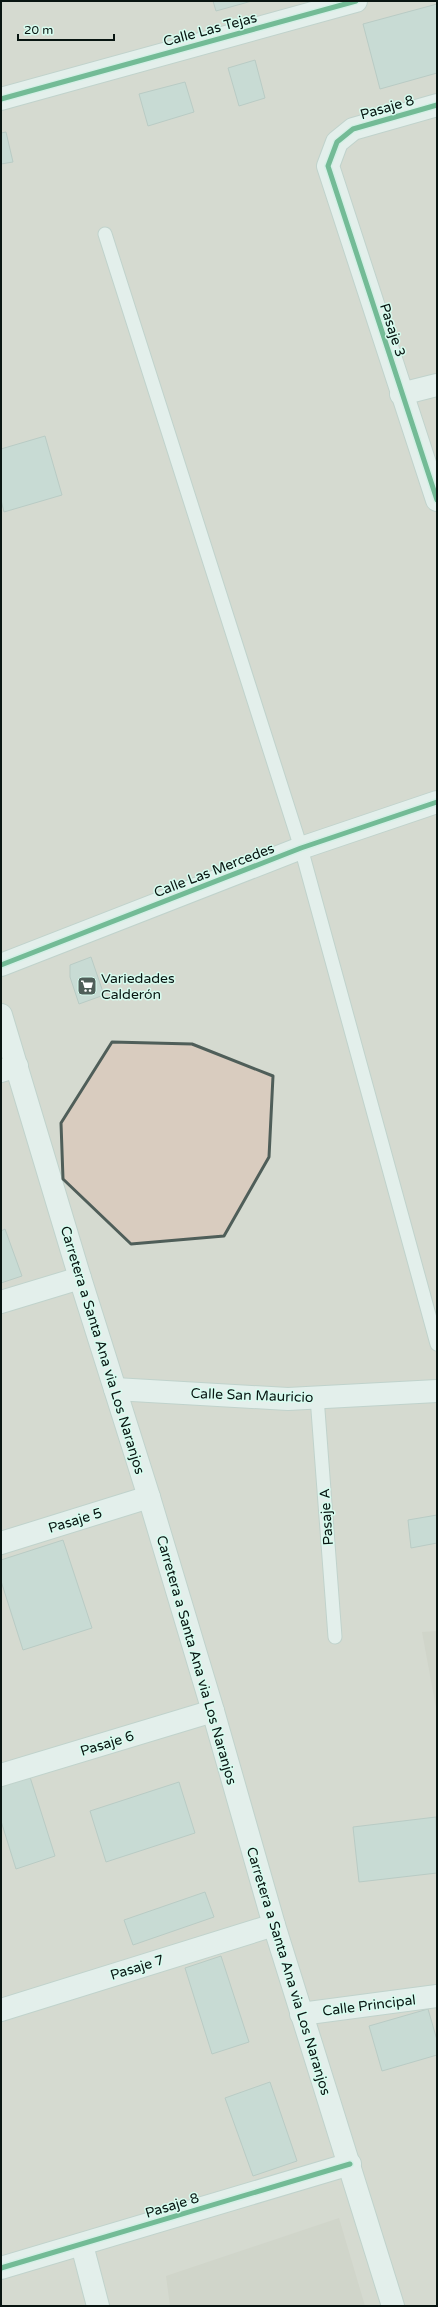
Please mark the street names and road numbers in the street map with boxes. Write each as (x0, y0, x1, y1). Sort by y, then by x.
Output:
street label: Calle Las Tejas (162, 9, 259, 50)
street label: Pasaje 8 (358, 92, 416, 123)
street label: Pasaje 3 (376, 301, 409, 359)
street label: Calle Las Mercedes (152, 840, 277, 901)
street label: Carretera a Santa Ana via Los Naranjos (57, 1224, 149, 1477)
street label: Calle San Mauricio (190, 1385, 314, 1406)
street label: Pasaje A (316, 1488, 337, 1546)
street label: Pasaje 5 (46, 1504, 104, 1537)
street label: Carretera a Santa Ana via Los Naranjos (153, 1533, 240, 1787)
street label: Pasaje 6 (78, 1727, 136, 1760)
street label: Carretera a Santa Ana via Los Naranjos (243, 1845, 335, 2098)
street label: Pasaje 7 (108, 1951, 166, 1984)
street label: Calle Principal (321, 1991, 417, 2020)
street label: Pasaje 8 (143, 2189, 201, 2222)

